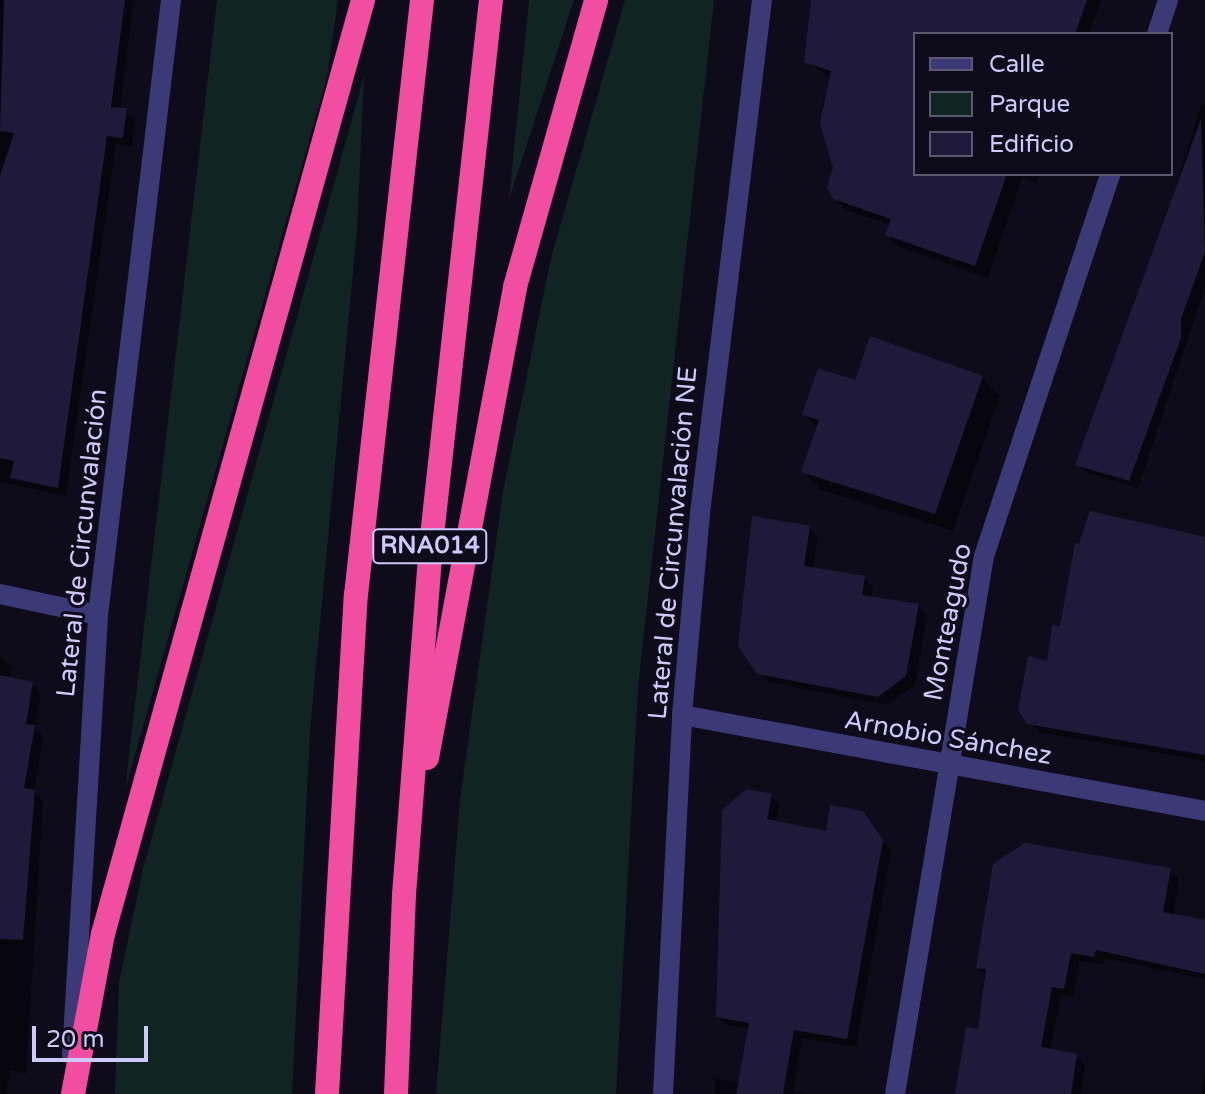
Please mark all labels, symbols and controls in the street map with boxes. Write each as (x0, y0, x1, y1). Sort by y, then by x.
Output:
legend (913, 32, 1173, 176)
text: Calle (989, 50, 1045, 79)
text: Parque (989, 90, 1070, 119)
text: Edificio (989, 130, 1074, 159)
street label: Lateral de Circunvalación NE (642, 365, 704, 721)
street label: Lateral de Circunvalación (50, 387, 114, 699)
road number: RNA014 (372, 526, 488, 566)
street label: Monteagudo (917, 541, 979, 703)
street label: Arnobio Sánchez (842, 704, 1054, 772)
scale bar (36, 1010, 152, 1060)
text: 20 m (46, 1025, 104, 1054)

